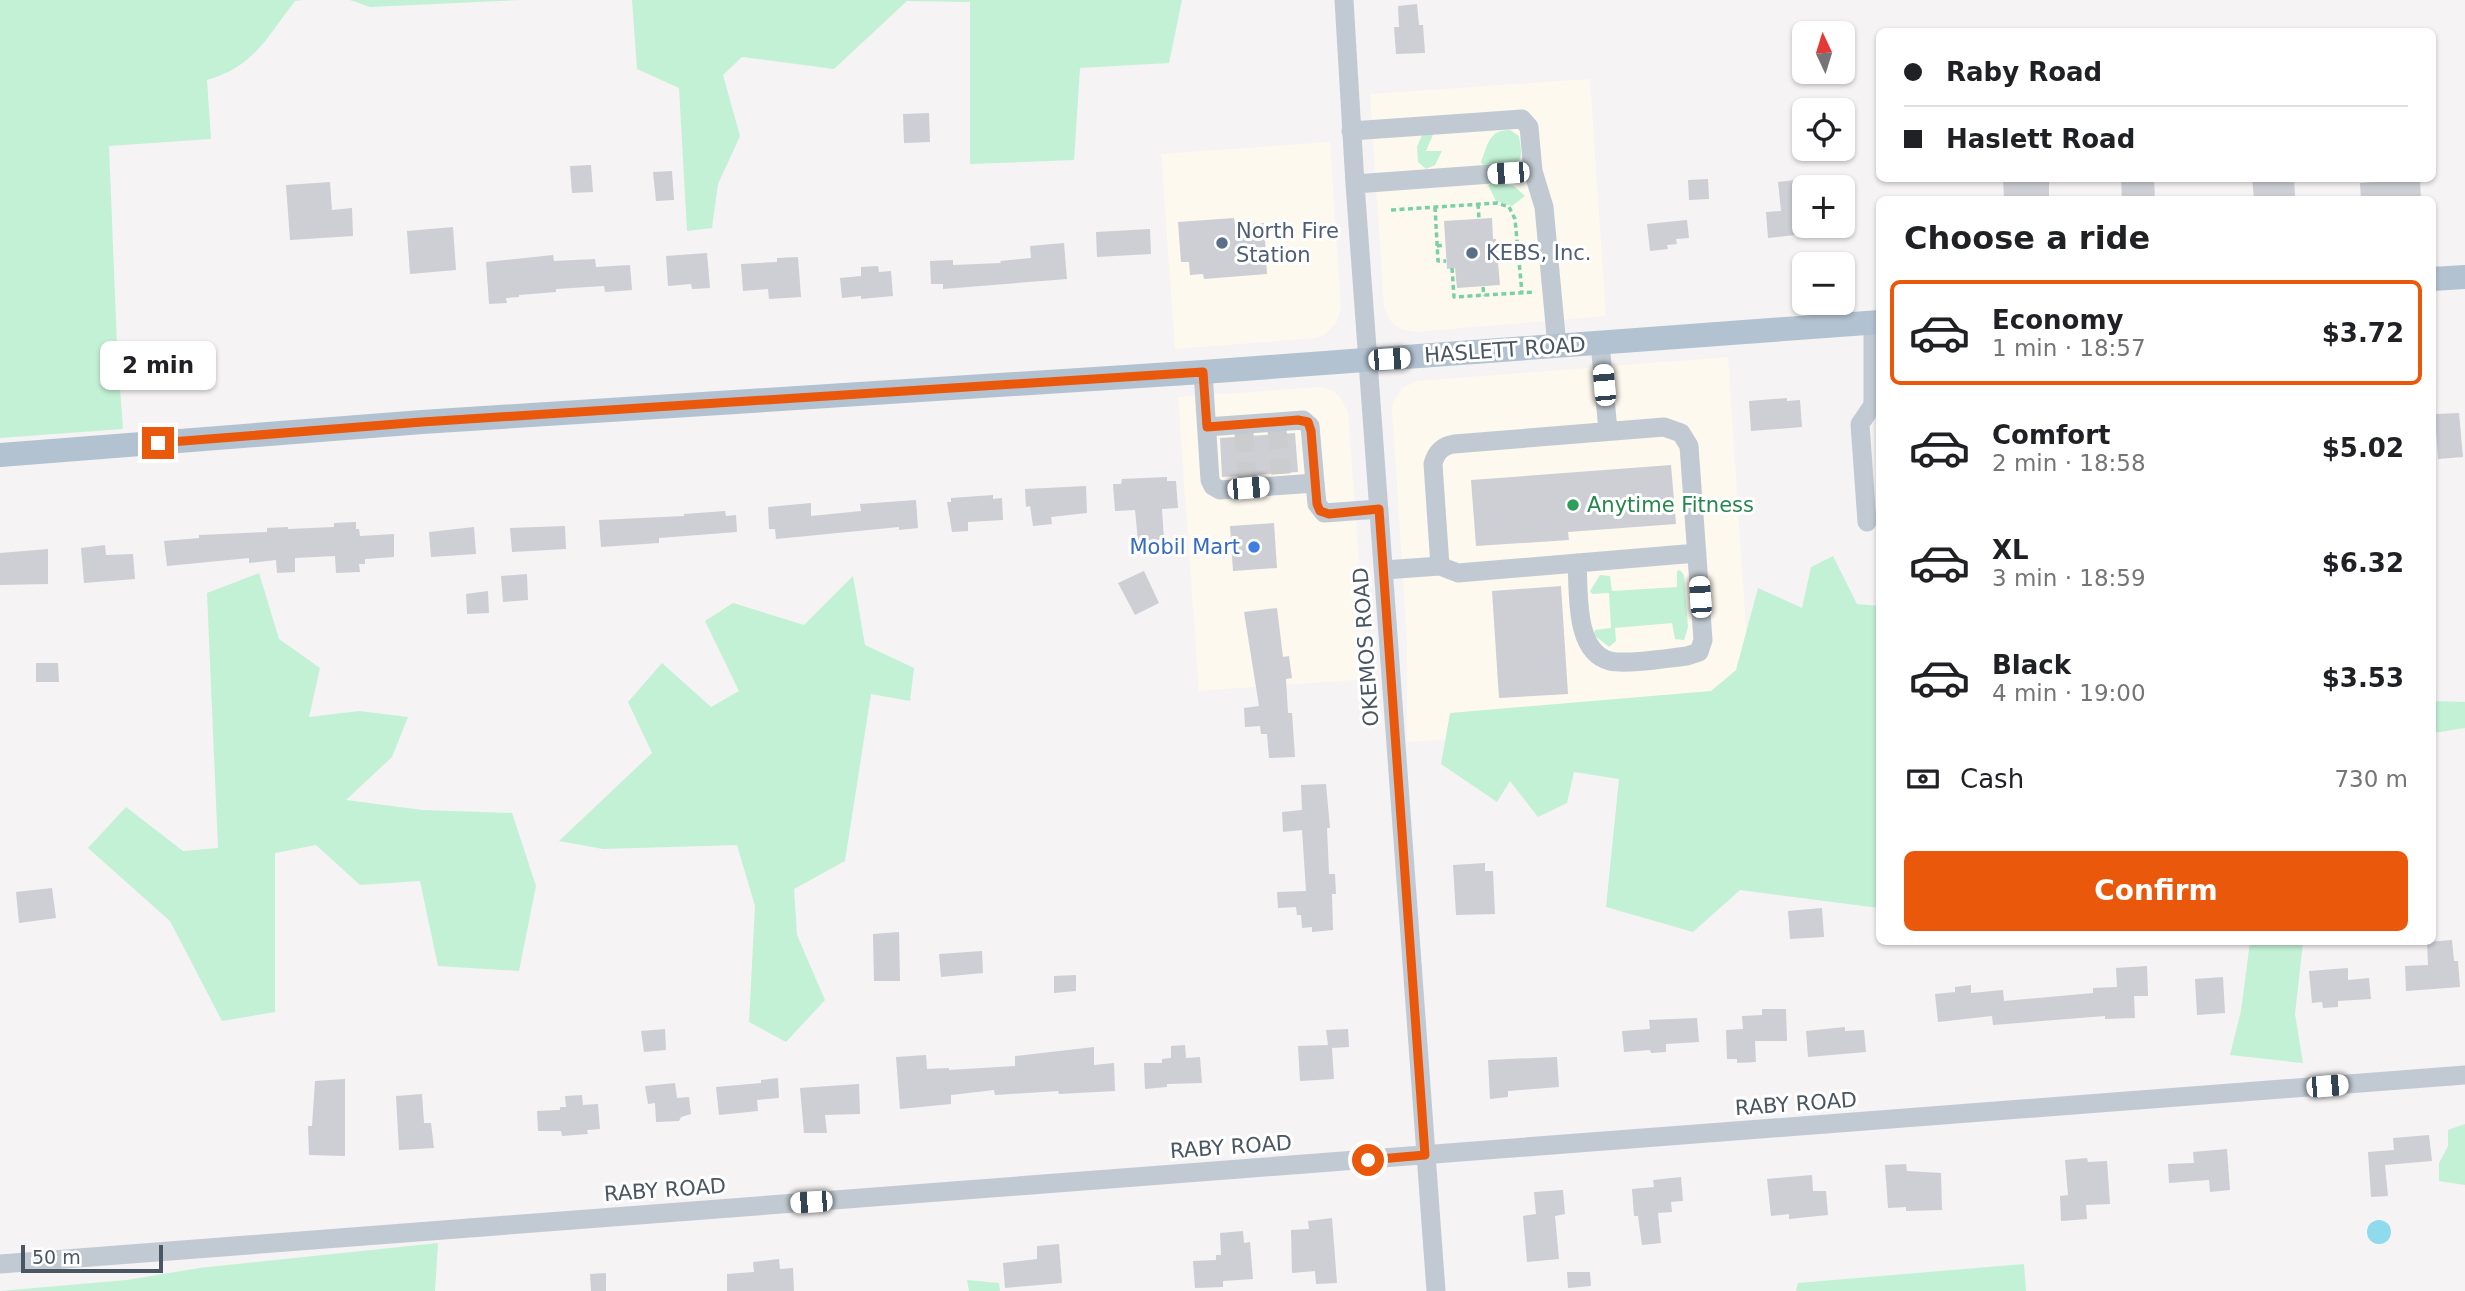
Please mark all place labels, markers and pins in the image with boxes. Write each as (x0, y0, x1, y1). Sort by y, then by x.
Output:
place label: North Fire Station (1236, 219, 1339, 267)
marker: North Fire Station (1214, 235, 1230, 251)
place label: KEBS, Inc. (1486, 241, 1591, 265)
marker: KEBS, Inc. (1464, 245, 1480, 261)
place label: Anytime Fitness (1587, 493, 1754, 517)
marker: Anytime Fitness (1565, 497, 1581, 513)
place label: Mobil Mart (1130, 535, 1240, 559)
marker: Mobil Mart (1246, 539, 1262, 555)

